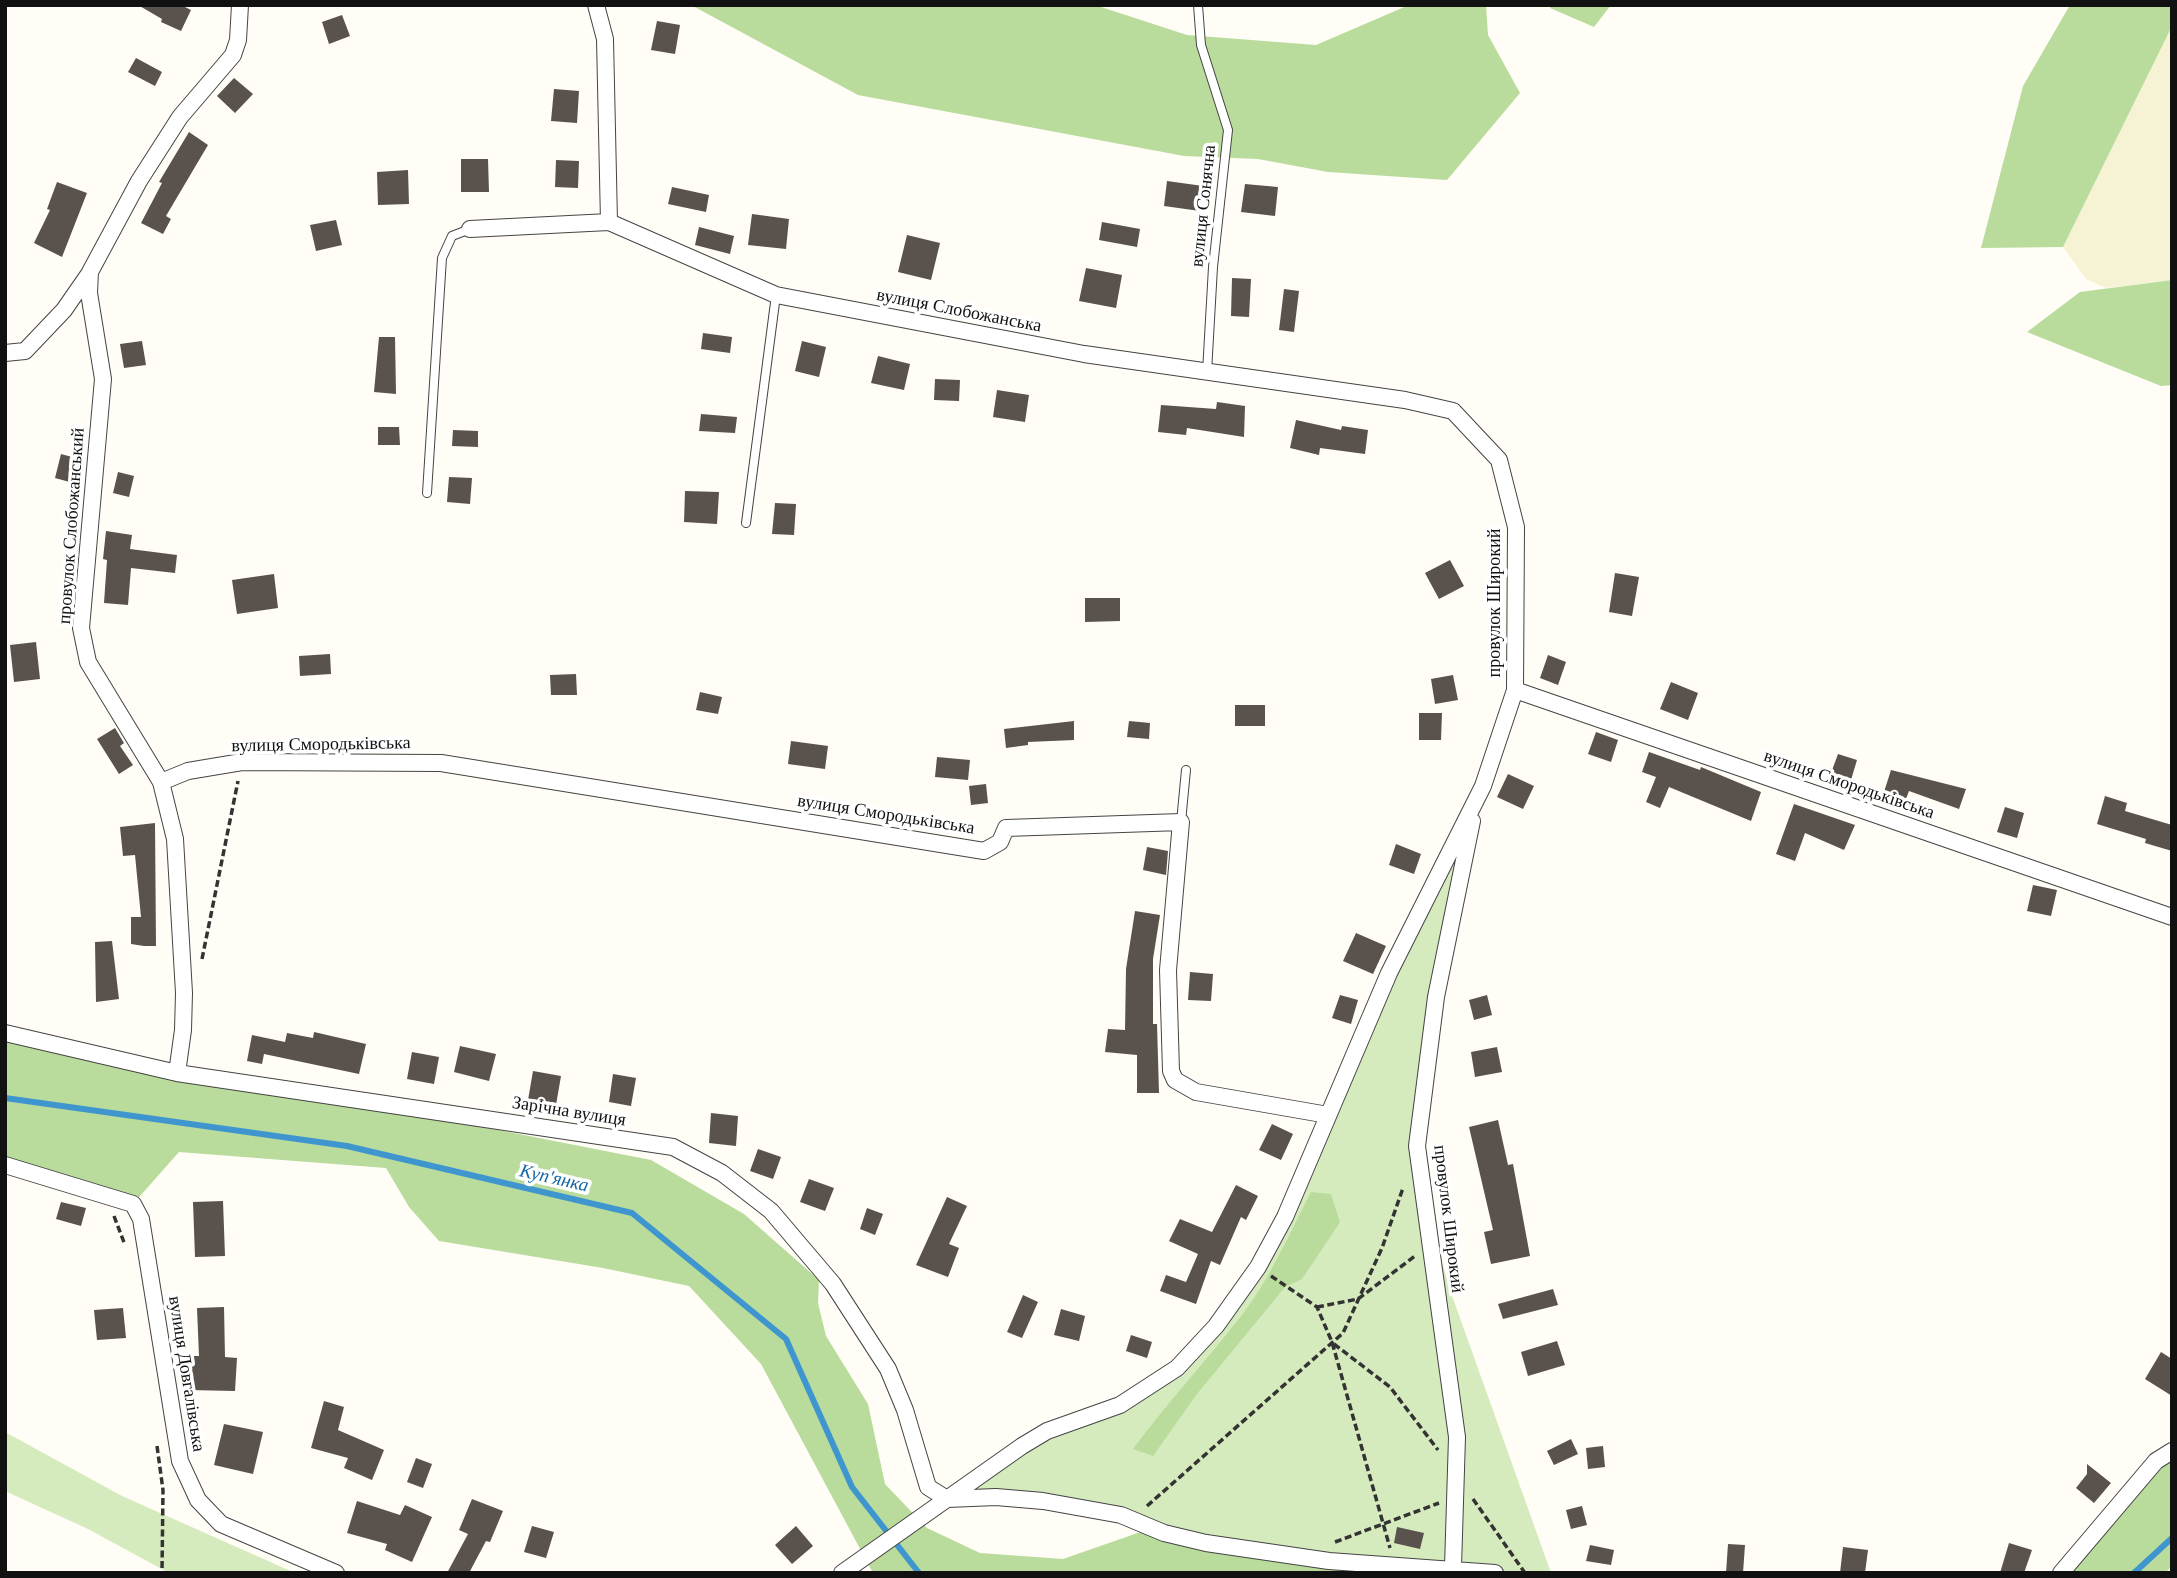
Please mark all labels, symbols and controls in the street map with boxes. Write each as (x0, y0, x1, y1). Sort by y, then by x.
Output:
street label: вулиця Сонячна (1187, 144, 1221, 268)
street label: вулиця Слобожанська (875, 284, 1043, 338)
street label: провулок Слобожанський (54, 427, 90, 625)
street label: провулок Широкий (1484, 529, 1506, 677)
street label: вулиця Смородьківська (231, 733, 411, 757)
street label: вулиця Смородьківська (1761, 746, 1937, 824)
street label: вулиця Смородьківська (796, 790, 976, 840)
street label: Зарічна вулиця (511, 1092, 627, 1132)
street label: провулок Широкий (1428, 1144, 1468, 1294)
water label: Куп'янка (517, 1160, 591, 1198)
street label: вулиця Довгалівська (163, 1295, 209, 1453)

